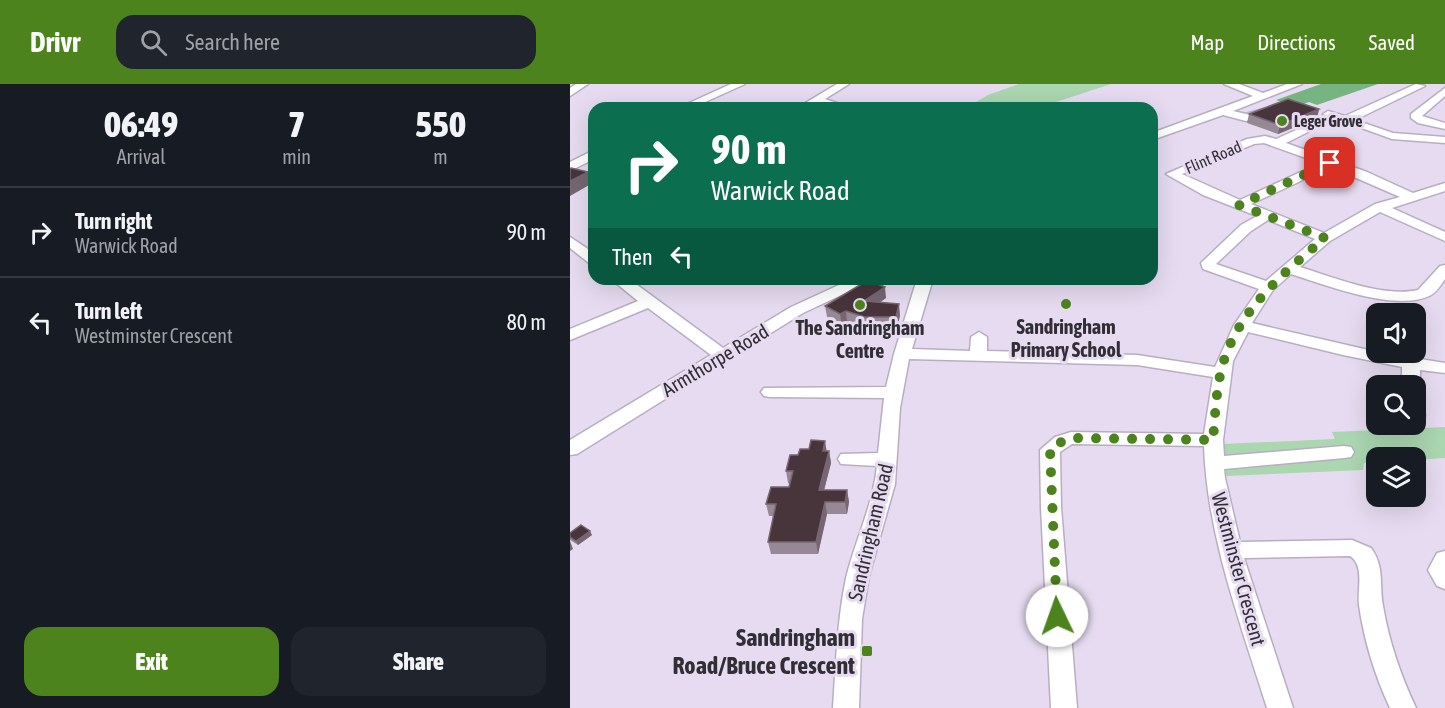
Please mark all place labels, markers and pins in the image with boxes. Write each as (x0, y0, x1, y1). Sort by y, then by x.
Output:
place label: Leger Grove (1294, 112, 1362, 130)
marker: Leger Grove (1275, 114, 1289, 128)
pin (1304, 137, 1355, 188)
marker: Sandringham Primary School (1059, 297, 1073, 311)
marker: The Sandringham Centre (853, 298, 867, 312)
place label: Sandringham Primary School (1011, 315, 1122, 361)
place label: The Sandringham Centre (796, 316, 924, 362)
place label: Sandringham Road/Bruce Crescent (672, 624, 855, 679)
marker: Sandringham Road/Bruce Crescent (860, 644, 874, 658)

